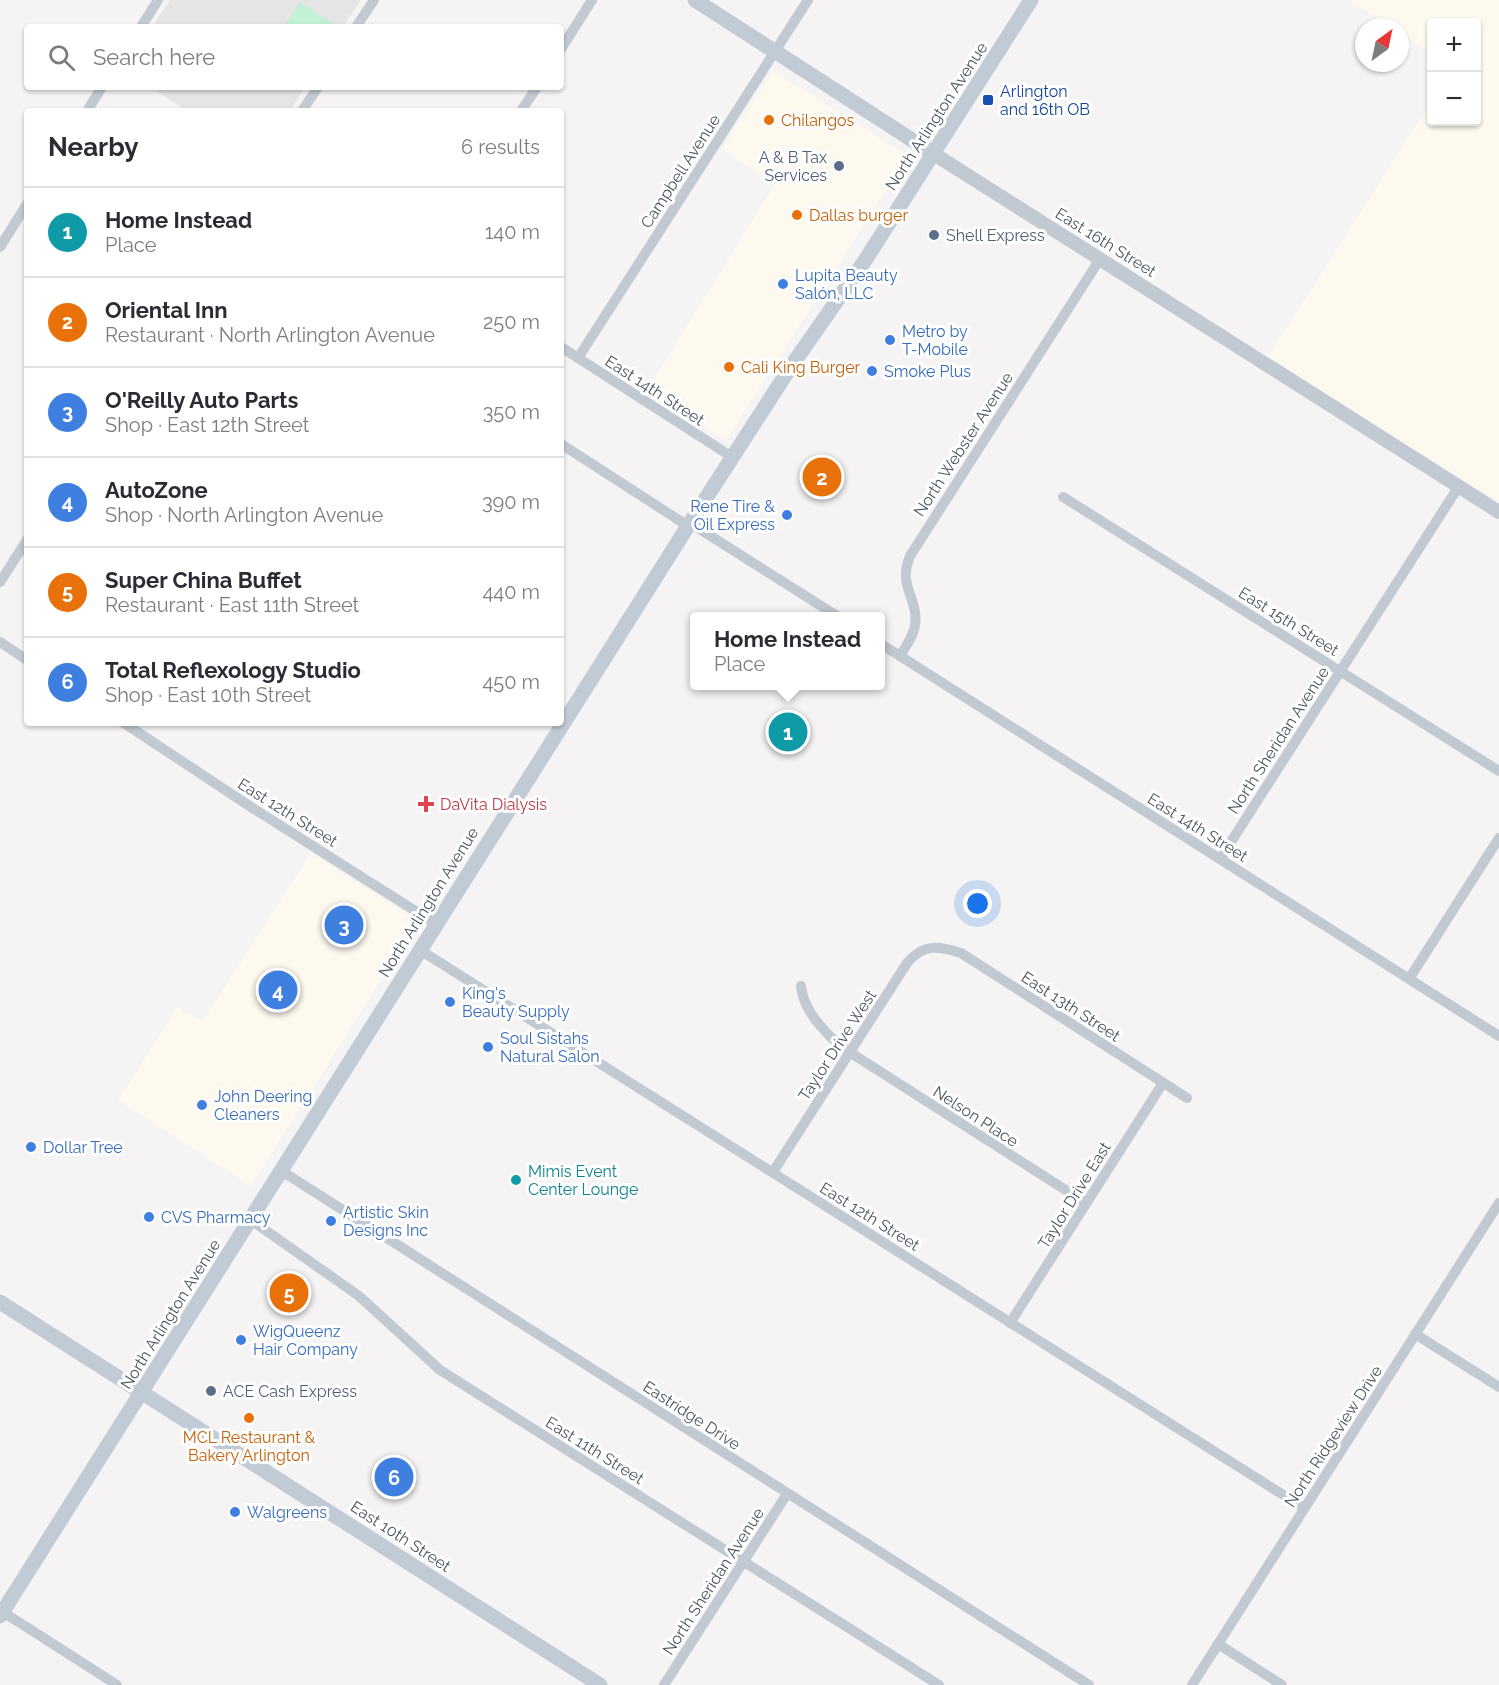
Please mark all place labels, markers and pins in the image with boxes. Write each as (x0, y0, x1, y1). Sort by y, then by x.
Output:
place label: Arlington and 16th OB (1000, 82, 1090, 119)
marker: Arlington and 16th OB (981, 93, 995, 107)
place label: Chilangos (781, 111, 855, 130)
marker: Chilangos (762, 113, 776, 127)
place label: A & B Tax Services (759, 148, 827, 185)
marker: A & B Tax Services (832, 159, 846, 173)
place label: Dallas burger (809, 206, 908, 225)
marker: Dallas burger (790, 208, 804, 222)
place label: Shell Express (946, 226, 1045, 245)
marker: Shell Express (927, 228, 941, 242)
place label: Lupita Beauty Salón, LLC (795, 266, 898, 303)
marker: Lupita Beauty Salón, LLC (776, 277, 790, 291)
place label: Metro by T-Mobile (902, 322, 968, 359)
marker: Metro by T-Mobile (883, 333, 897, 347)
place label: Cali King Burger (741, 358, 861, 377)
marker: Cali King Burger (722, 360, 736, 374)
place label: Smoke Plus (884, 362, 971, 381)
marker: Smoke Plus (865, 364, 879, 378)
pin: 2 (802, 454, 842, 500)
place label: Rene Tire & Oil Express (690, 497, 775, 534)
marker: Rene Tire & Oil Express (780, 508, 794, 522)
pin: 1 (768, 710, 808, 754)
marker: DaVita Dialysis (417, 795, 435, 813)
place label: DaVita Dialysis (440, 795, 547, 814)
pin: 3 (324, 902, 364, 948)
pin: 4 (258, 968, 298, 1012)
place label: King's Beauty Supply (462, 984, 570, 1021)
marker: King's Beauty Supply (443, 995, 457, 1009)
place label: Soul Sistahs Natural Salon (500, 1029, 600, 1066)
marker: Soul Sistahs Natural Salon (481, 1040, 495, 1054)
place label: John Deering Cleaners (214, 1087, 312, 1124)
marker: John Deering Cleaners (195, 1098, 209, 1112)
place label: Dollar Tree (43, 1138, 123, 1157)
marker: Dollar Tree (24, 1140, 38, 1154)
place label: Mimis Event Center Lounge (528, 1162, 638, 1199)
marker: Mimis Event Center Lounge (509, 1173, 523, 1187)
place label: Artistic Skin Designs Inc (343, 1203, 429, 1240)
place label: CVS Pharmacy (161, 1208, 271, 1227)
marker: CVS Pharmacy (142, 1210, 156, 1224)
marker: Artistic Skin Designs Inc (324, 1214, 338, 1228)
pin: 5 (270, 1270, 308, 1316)
place label: WigQueenz Hair Company (253, 1322, 358, 1359)
marker: WigQueenz Hair Company (234, 1333, 248, 1347)
place label: ACE Cash Express (223, 1382, 357, 1401)
marker: ACE Cash Express (204, 1384, 218, 1398)
marker: MCL Restaurant & Bakery Arlington (242, 1411, 256, 1425)
place label: MCL Restaurant & Bakery Arlington (183, 1428, 316, 1465)
pin: 6 (374, 1454, 414, 1500)
place label: Walgreens (247, 1503, 327, 1522)
marker: Walgreens (228, 1505, 242, 1519)

